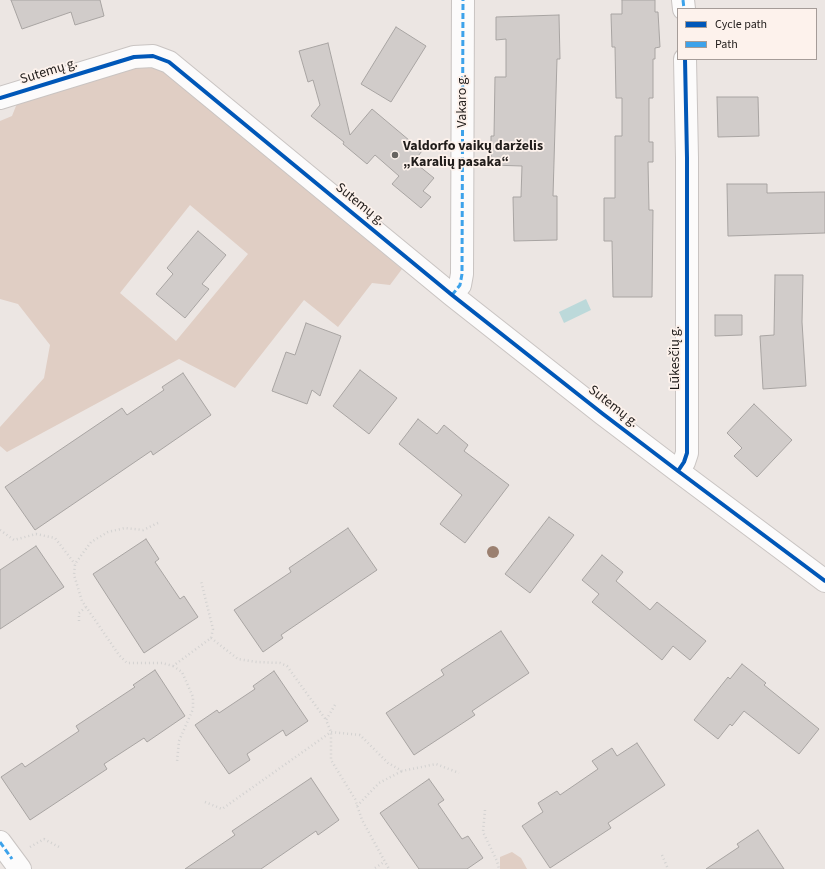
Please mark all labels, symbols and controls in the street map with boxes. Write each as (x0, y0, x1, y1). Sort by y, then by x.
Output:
legend (677, 8, 817, 60)
text: Cycle path (715, 16, 767, 33)
text: Path (715, 36, 738, 53)
street label: Sutemų g. (18, 55, 80, 89)
street label: Vakaro g. (455, 74, 471, 128)
place label: Valdorfo vaikų darželis „Karalių pasaka“ (403, 139, 543, 172)
marker: Valdorfo vaikų darželis „Karalių pasaka“ (390, 150, 400, 160)
street label: Sutemų g. (332, 180, 388, 230)
street label: Lūkesčių g. (668, 326, 684, 390)
street label: Sutemų g. (585, 382, 641, 432)

